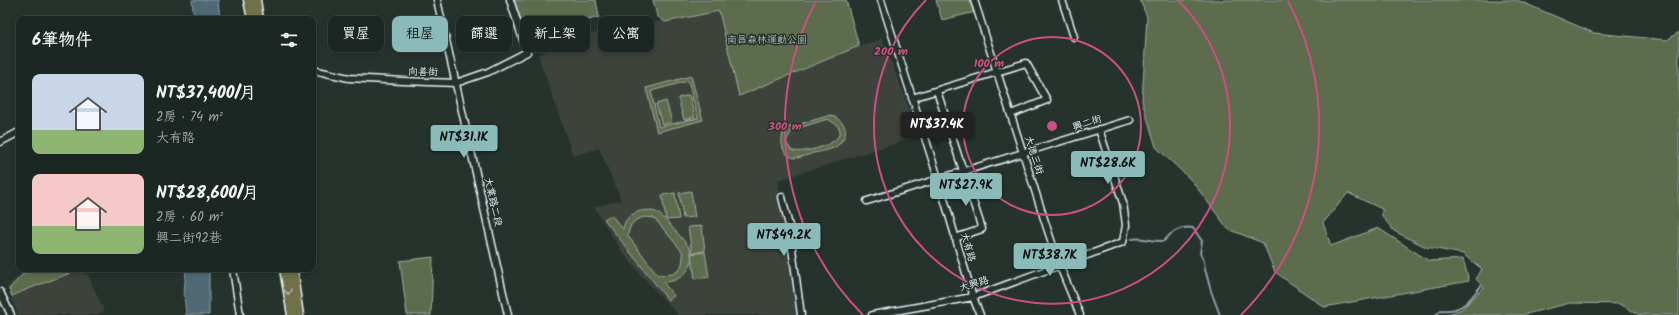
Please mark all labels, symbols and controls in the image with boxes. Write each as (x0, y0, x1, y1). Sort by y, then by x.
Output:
chip: 買屋 (328, 16, 384, 52)
chip: 租屋 (392, 16, 448, 52)
chip: 篩選 (456, 16, 512, 52)
chip: 新上架 (520, 16, 590, 52)
chip: 公寓 (598, 16, 654, 52)
text: 6筆物件 (32, 27, 92, 54)
icon: filters (278, 29, 300, 51)
park label: 南昌森林運動公園 (727, 32, 807, 48)
text: 200 m (874, 42, 908, 61)
text: 100 m (974, 54, 1004, 73)
street label: 向善街 (408, 64, 438, 80)
text: NT$37,400/月 (156, 80, 256, 107)
icon: home (64, 90, 112, 138)
text: 2房 · 74 m² (156, 107, 223, 128)
street label: 興二街 (1070, 111, 1104, 135)
pin: NT$37.4K (896, 112, 978, 146)
text: NT$37.4K (910, 114, 964, 135)
text: 300 m (767, 117, 802, 136)
centre of rings (1045, 119, 1059, 133)
pin: NT$31.1K (423, 125, 505, 159)
text: NT$31.1K (440, 127, 488, 148)
text: 大有路 (156, 128, 195, 149)
street label: 大德三街 (1020, 134, 1048, 176)
pin: NT$28.6K (1067, 151, 1149, 185)
text: NT$28.6K (1080, 153, 1136, 174)
pin: NT$27.9K (925, 173, 1007, 207)
text: NT$27.9K (939, 175, 993, 196)
street label: 大業路二段 (480, 176, 506, 228)
text: NT$28,600/月 (156, 180, 259, 207)
icon: home (64, 190, 112, 238)
text: 2房 · 60 m² (156, 207, 223, 228)
pin: NT$49.2K (743, 223, 825, 257)
text: NT$49.2K (756, 225, 812, 246)
text: 興二街92巷 (156, 228, 222, 249)
street label: 大有路 (956, 230, 980, 264)
pin: NT$38.7K (1009, 243, 1091, 277)
text: NT$38.7K (1023, 245, 1077, 266)
street label: 大興路 (957, 272, 991, 296)
one-way arrow (283, 289, 292, 295)

